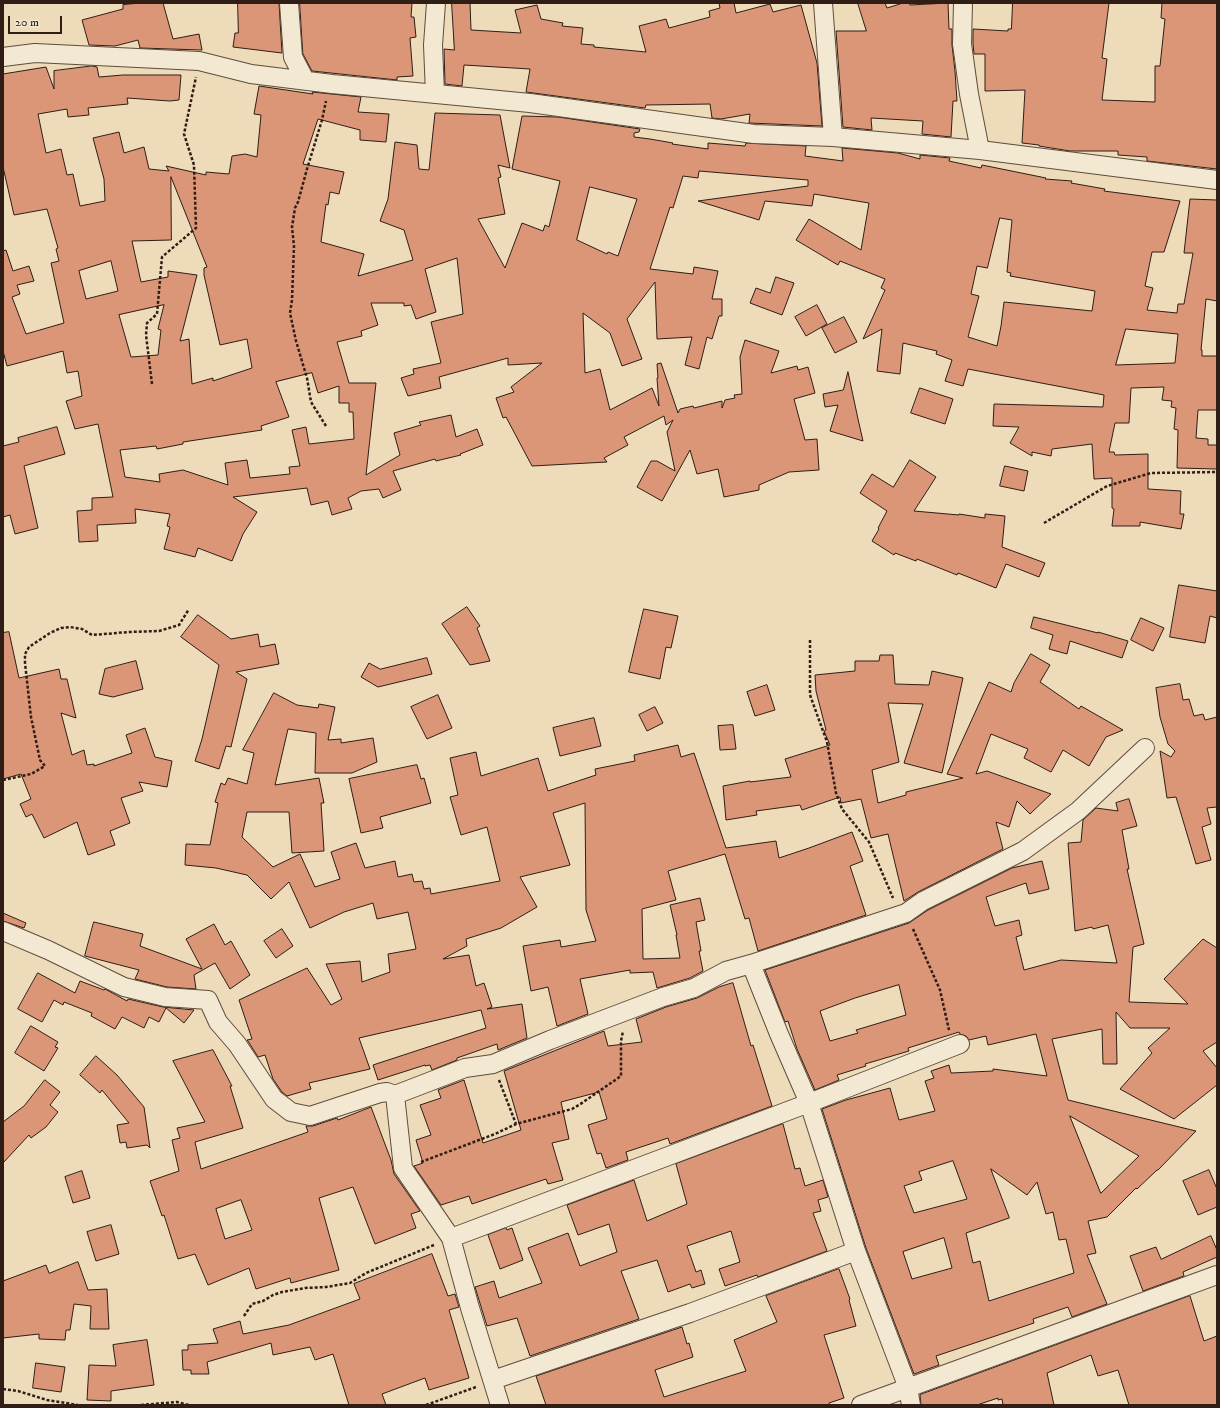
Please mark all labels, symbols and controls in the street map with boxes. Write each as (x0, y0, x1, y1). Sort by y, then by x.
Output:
scale bar (10, 8, 64, 34)
text: 20 m (15, 15, 39, 30)

